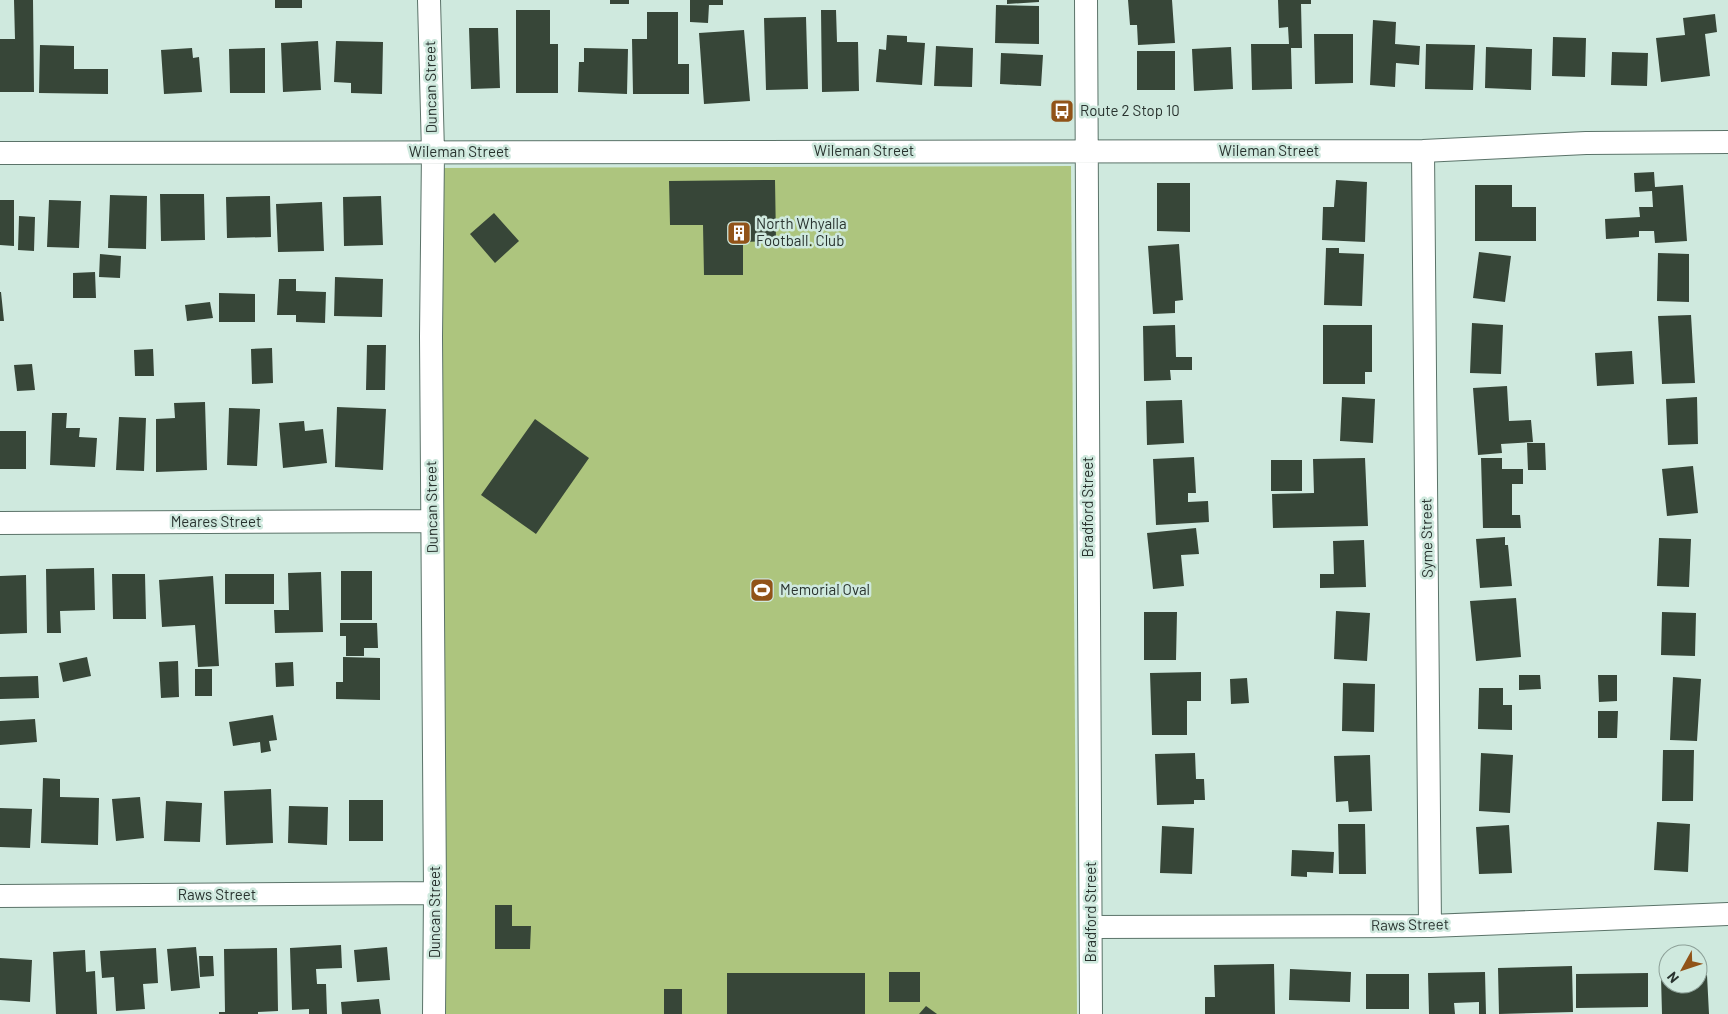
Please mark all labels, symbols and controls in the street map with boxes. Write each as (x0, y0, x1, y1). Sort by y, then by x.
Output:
street label: Duncan Street (420, 41, 440, 133)
bus stop icon: Route 2 Stop 10 (1049, 98, 1075, 124)
place label: Route 2 Stop 10 (1080, 101, 1180, 119)
street label: Wileman Street (814, 141, 914, 159)
street label: Wileman Street (1219, 141, 1319, 159)
street label: Wileman Street (409, 142, 509, 160)
place label: North Whyalla Football. Club (756, 214, 847, 249)
building icon: North Whyalla Football. Club (726, 220, 752, 246)
street label: Bradford Street (1078, 456, 1096, 558)
street label: Duncan Street (421, 461, 441, 553)
street label: Syme Street (1416, 498, 1436, 578)
street label: Meares Street (171, 512, 261, 530)
sports icon: Memorial Oval (749, 577, 775, 603)
place label: Memorial Oval (780, 580, 870, 598)
street label: Bradford Street (1081, 861, 1099, 963)
street label: Duncan Street (425, 866, 443, 958)
street label: Raws Street (178, 885, 256, 903)
street label: Raws Street (1371, 914, 1449, 934)
north arrow (1658, 944, 1708, 994)
text: N (1663, 969, 1682, 987)

